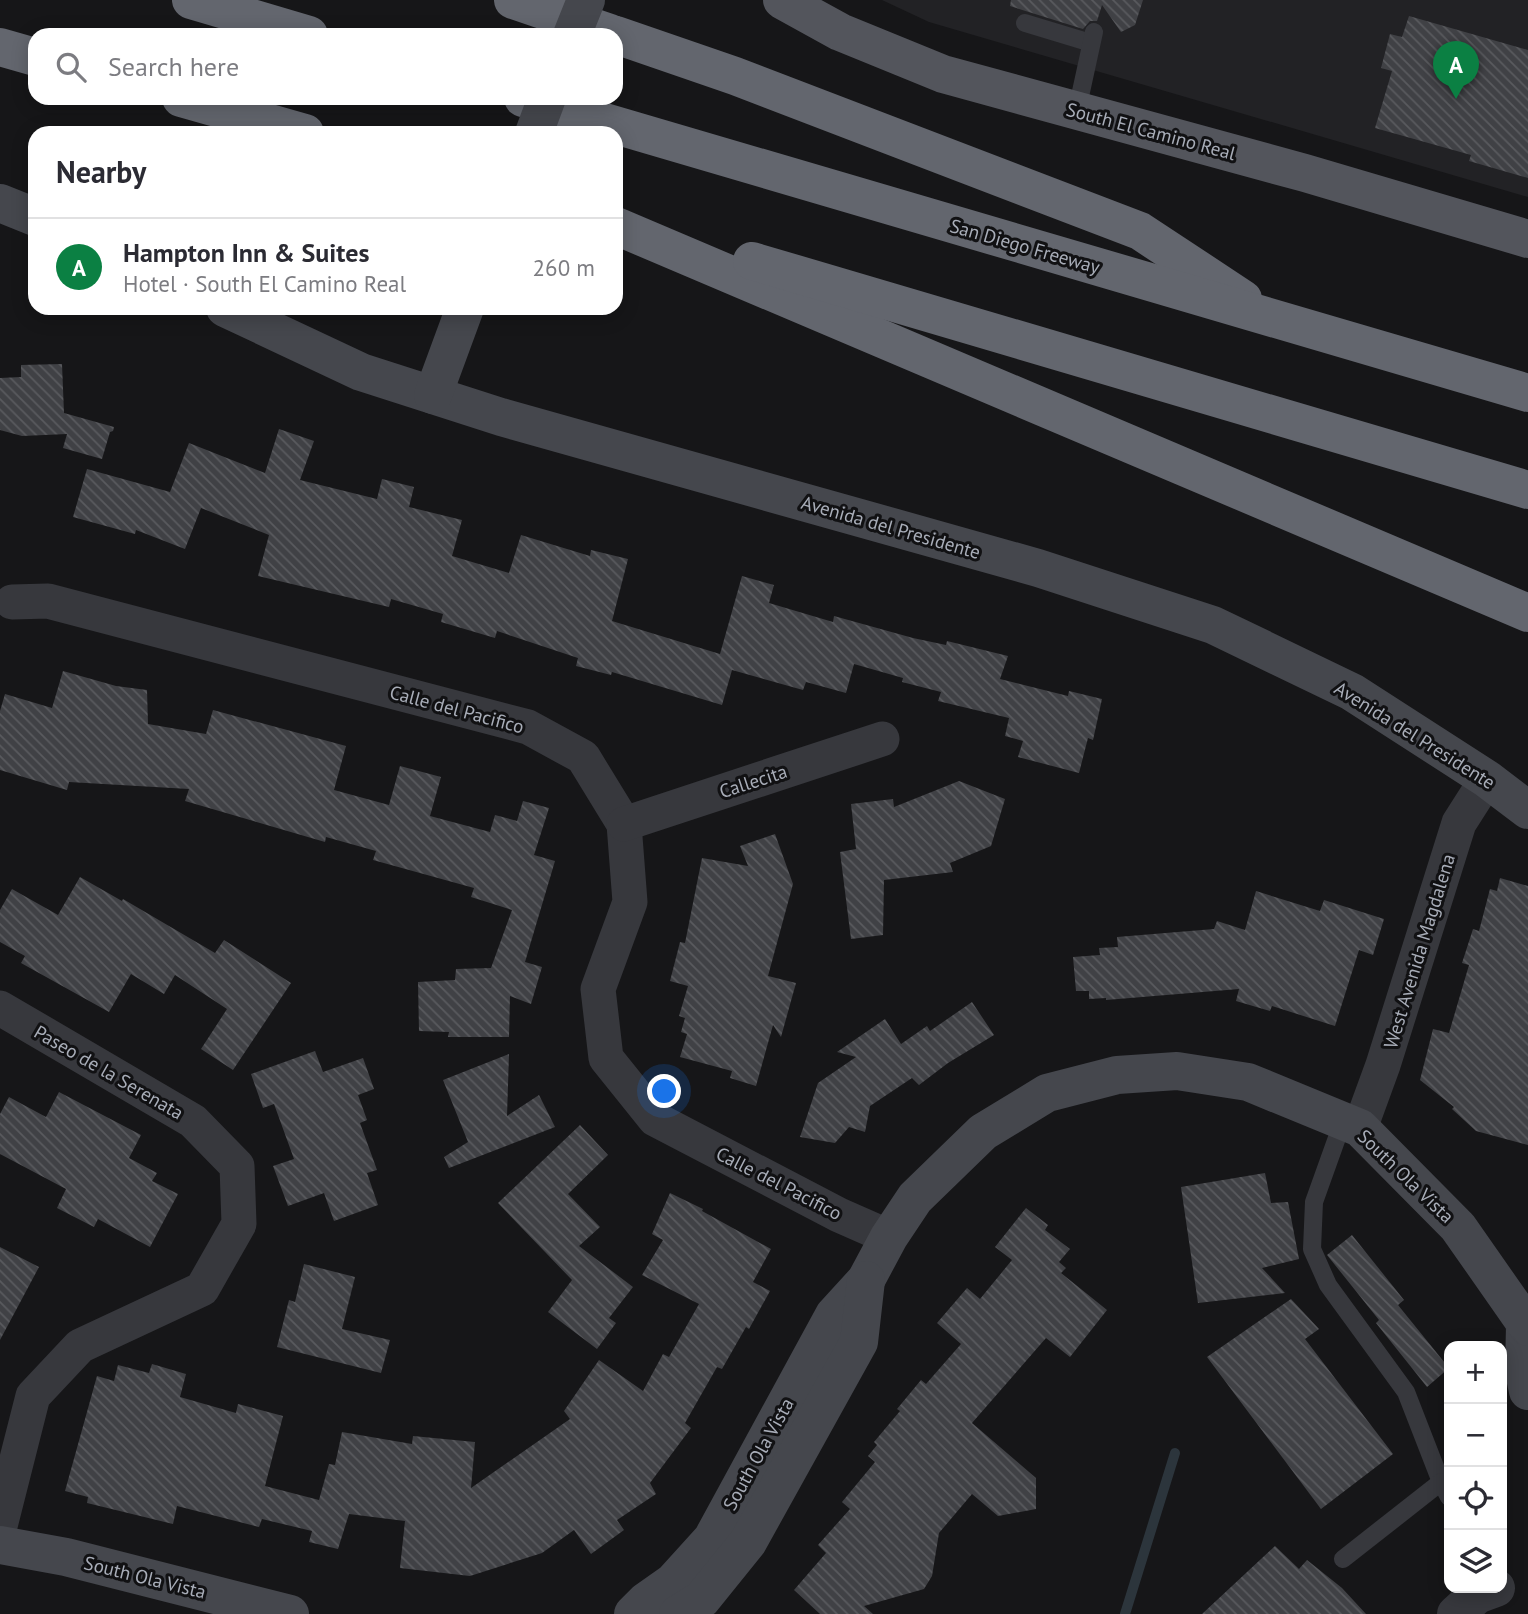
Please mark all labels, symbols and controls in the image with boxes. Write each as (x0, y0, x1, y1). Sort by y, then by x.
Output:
search box (28, 28, 623, 105)
pin: A (1433, 41, 1479, 99)
icon: search (52, 48, 90, 86)
text: Search here (108, 50, 239, 83)
street label: South El Camino Real (1064, 97, 1239, 165)
text: Nearby (56, 152, 146, 191)
street label: San Diego Freeway (947, 213, 1103, 279)
text: Hampton Inn & Suites (123, 236, 369, 269)
text: A (72, 253, 86, 282)
text: 260 m (533, 253, 595, 282)
text: Hotel · South El Camino Real (123, 269, 406, 298)
street label: Avenida del Presidente (799, 490, 983, 564)
street label: Avenida del Presidente (1330, 676, 1500, 794)
street label: Calle del Pacifico (387, 680, 527, 738)
street label: Callecita (716, 759, 790, 803)
street label: West Avenida Magdalena (1378, 851, 1460, 1051)
street label: Paseo de la Serenata (30, 1019, 188, 1125)
your location (647, 1074, 681, 1108)
street label: South Ola Vista (1353, 1124, 1459, 1228)
street label: Calle del Pacifico (712, 1141, 846, 1225)
map controls (1444, 1341, 1507, 1593)
button: + (1444, 1341, 1507, 1404)
street label: South Ola Vista (717, 1394, 799, 1514)
button: − (1444, 1404, 1507, 1467)
button: locate (1444, 1467, 1507, 1530)
button: layers (1444, 1530, 1507, 1593)
street label: South Ola Vista (82, 1550, 208, 1604)

